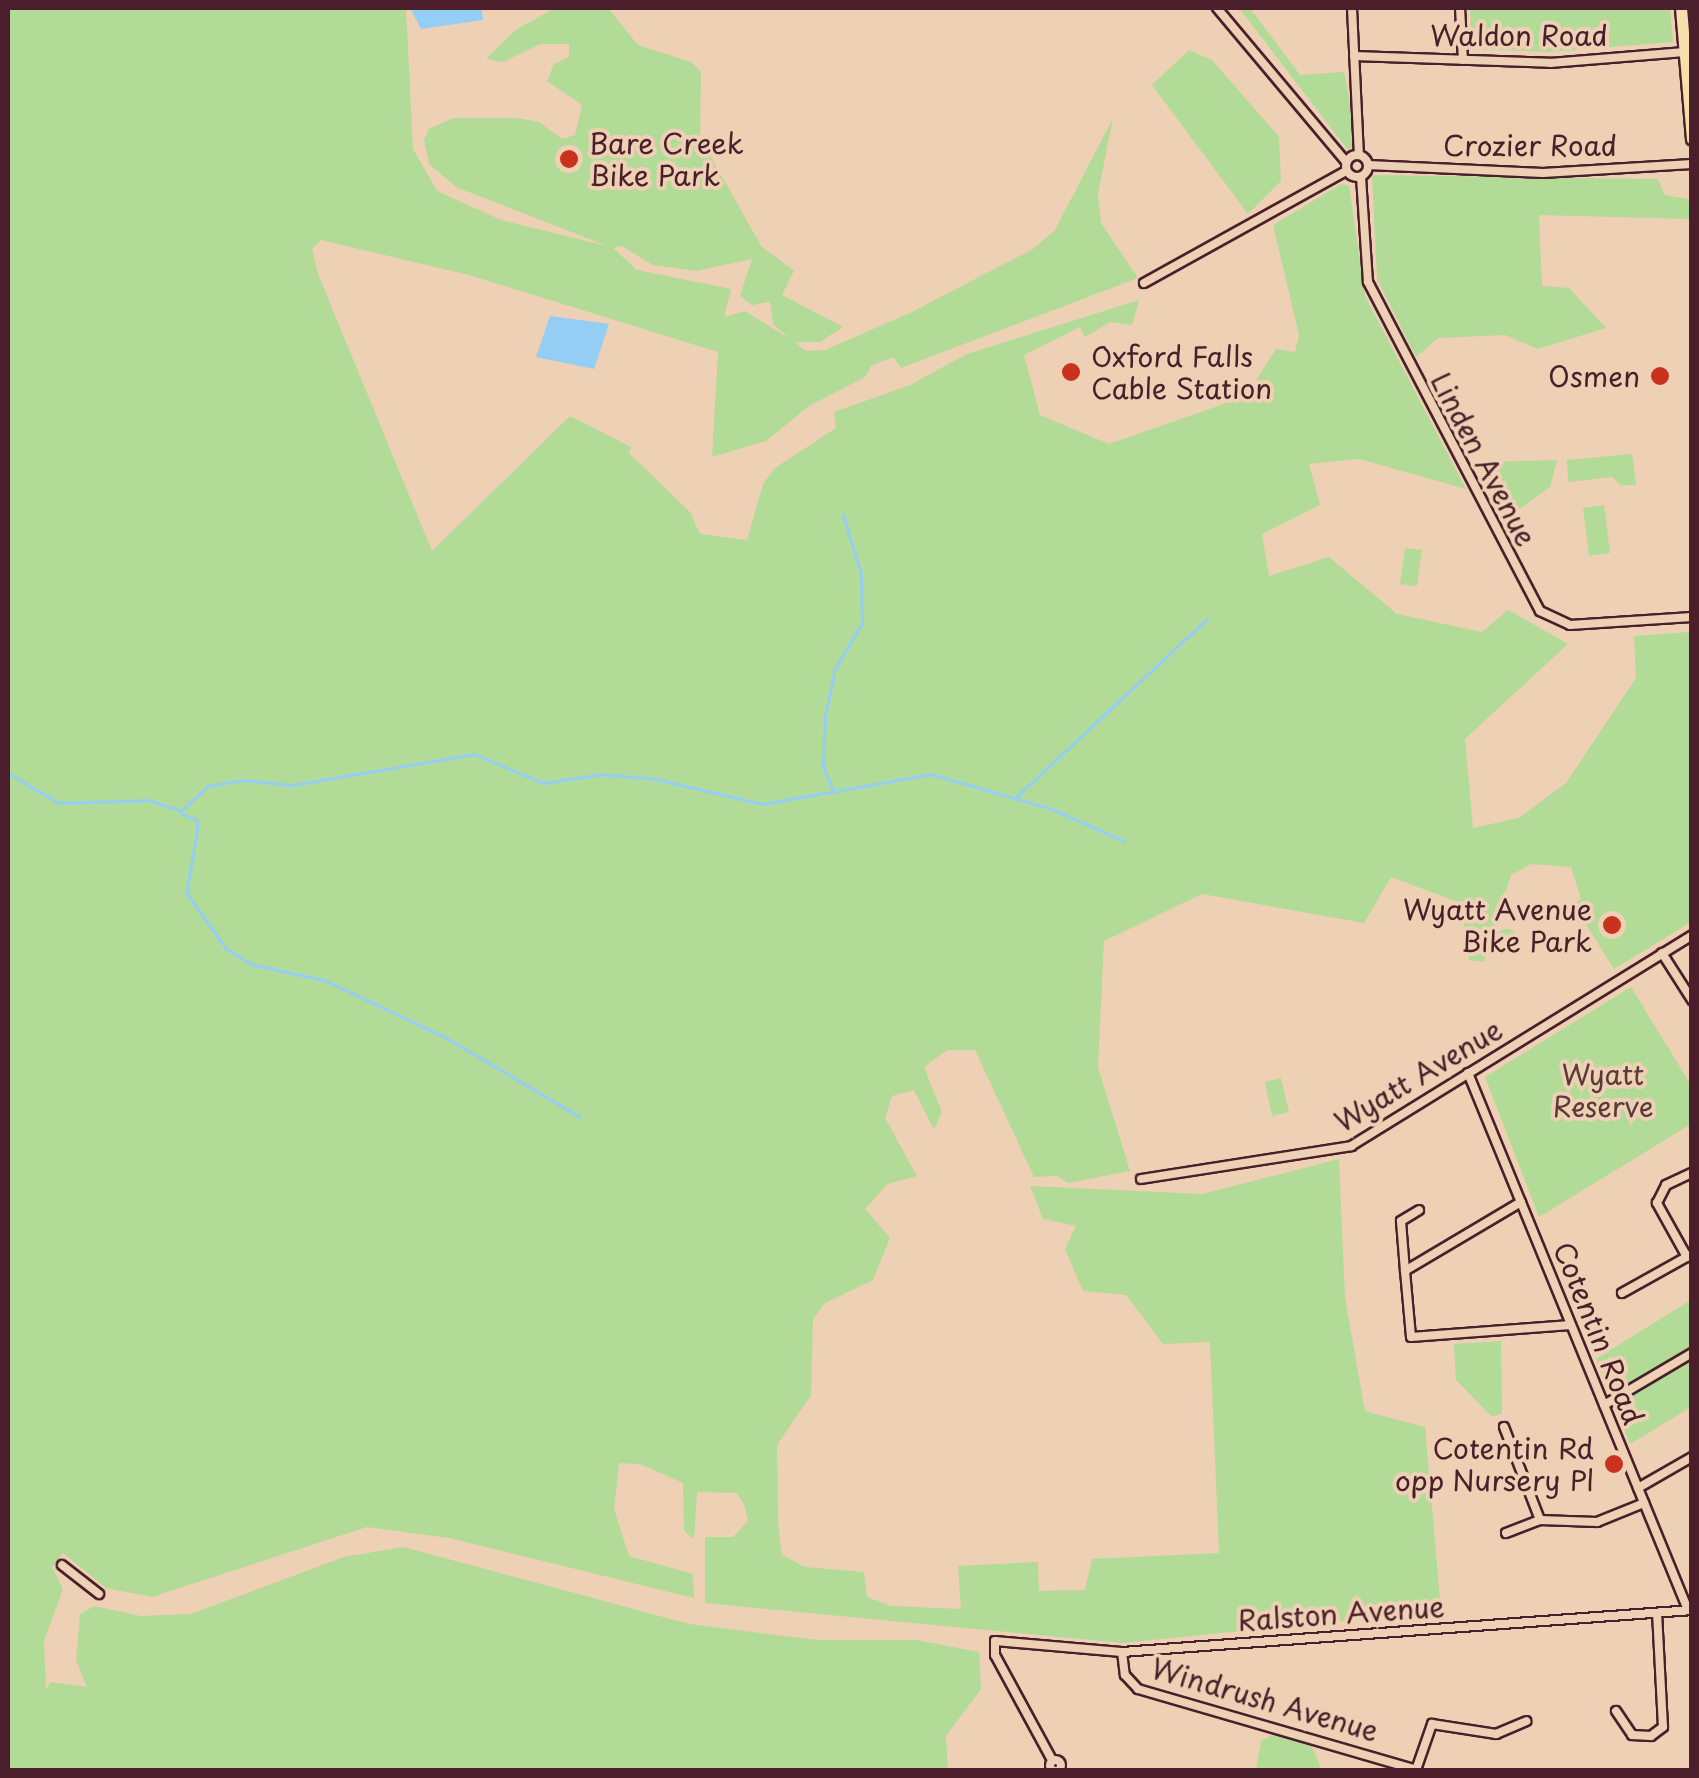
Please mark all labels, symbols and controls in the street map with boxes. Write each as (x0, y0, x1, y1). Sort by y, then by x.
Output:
street label: Waldon Road (1430, 18, 1608, 52)
place label: Bare Creek Bike Park (589, 126, 744, 192)
street label: Crozier Road (1442, 128, 1618, 162)
marker: Bare Creek Bike Park (558, 148, 580, 170)
place label: Oxford Falls Cable Station (1091, 339, 1273, 405)
place label: Osmen (1548, 359, 1640, 393)
marker: Oxford Falls Cable Station (1060, 361, 1082, 383)
marker: Osmen (1649, 365, 1671, 387)
street label: Linden Avenue (1424, 366, 1544, 552)
place label: Wyatt Avenue Bike Park (1404, 892, 1592, 958)
marker: Wyatt Avenue Bike Park (1601, 914, 1623, 936)
street label: Wyatt Avenue (1329, 1012, 1507, 1138)
park label: Wyatt Reserve (1552, 1057, 1654, 1123)
street label: Cotentin Road (1547, 1237, 1651, 1429)
place label: Cotentin Rd opp Nursery Pl (1394, 1431, 1594, 1497)
marker: Cotentin Rd opp Nursery Pl (1603, 1453, 1625, 1475)
street label: Ralston Avenue (1238, 1589, 1444, 1637)
street label: Windrush Avenue (1147, 1650, 1383, 1748)

